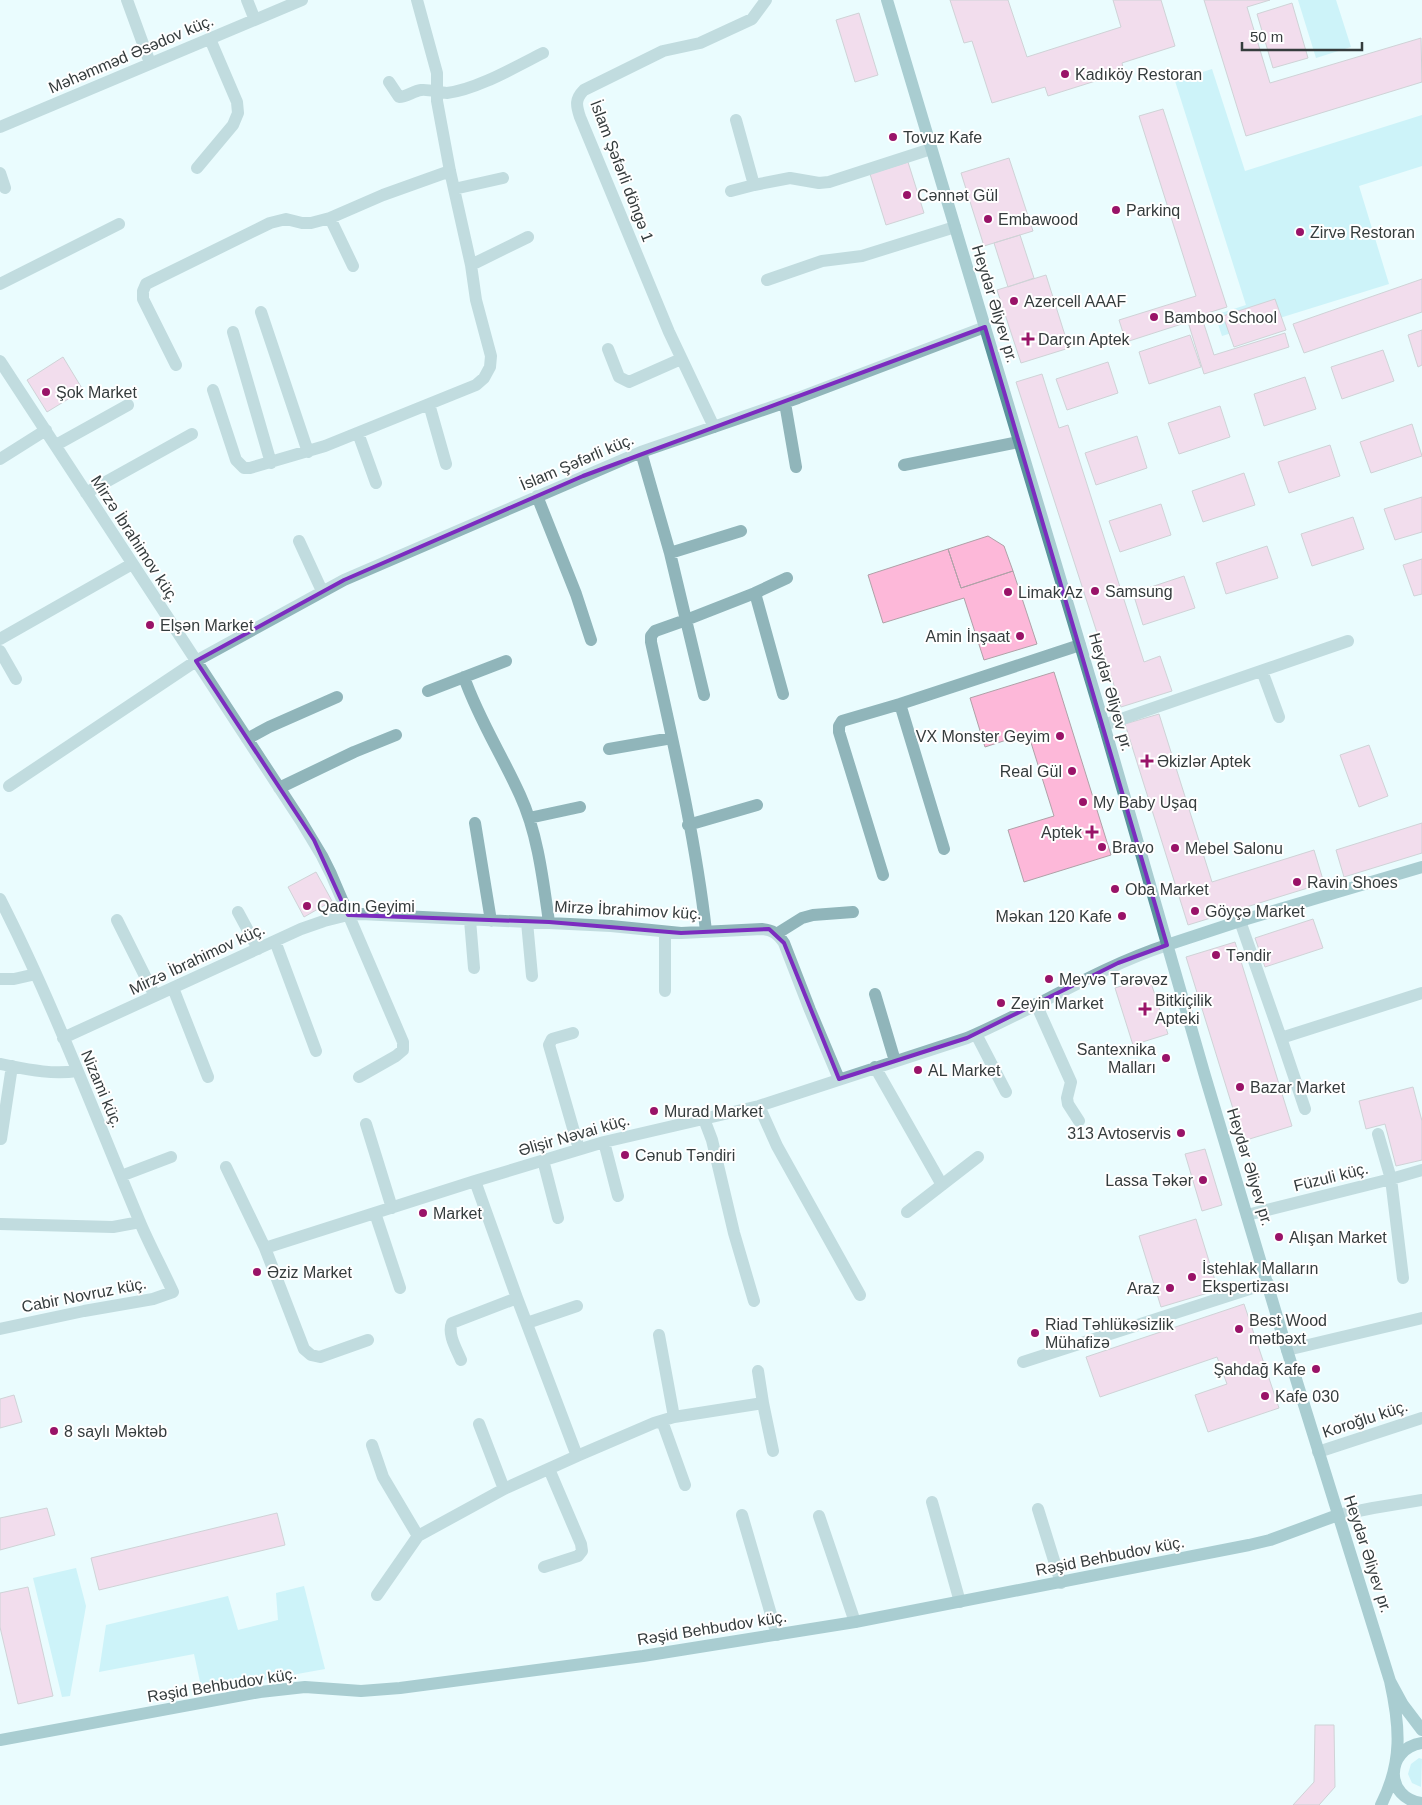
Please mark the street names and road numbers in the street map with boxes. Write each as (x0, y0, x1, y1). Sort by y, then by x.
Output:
street label: Məhəmməd Əsədov küç. (46, 12, 216, 96)
street label: İslam Şəfərli döngə 1 (587, 97, 658, 244)
street label: Heydər Əliyev pr. (969, 243, 1021, 365)
street label: İslam Şəfərli küç. (517, 429, 636, 494)
street label: Mirzə İbrahimov küç. (88, 472, 183, 606)
street label: Heydər Əliyev pr. (1086, 631, 1136, 753)
street label: Mirzə İbrahimov küç. (554, 897, 702, 922)
street label: Mirzə İbrahimov küç. (126, 919, 267, 998)
street label: Nizami küç. (78, 1048, 126, 1130)
street label: Heydər Əliyev pr. (1224, 1106, 1276, 1228)
street label: Əlişir Nəvai küç. (516, 1111, 632, 1159)
street label: Füzuli küç. (1292, 1160, 1370, 1194)
street label: Cabir Novruz küç. (20, 1275, 148, 1315)
street label: Koroğlu küç. (1320, 1397, 1410, 1441)
street label: Heydər Əliyev pr. (1341, 1493, 1395, 1615)
street label: Rəşid Behbudov küç. (1034, 1533, 1186, 1579)
street label: Rəşid Behbudov küç. (636, 1608, 788, 1648)
street label: Rəşid Behbudov küç. (146, 1665, 298, 1705)

